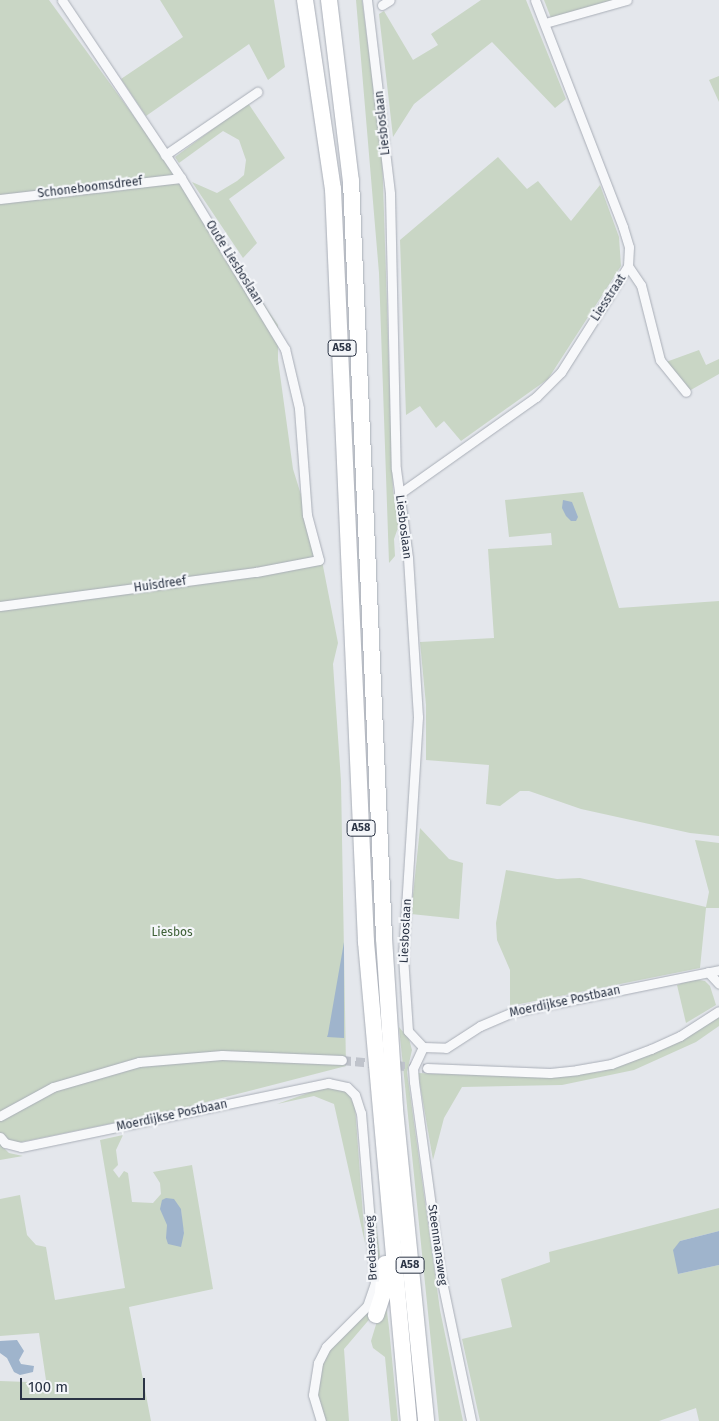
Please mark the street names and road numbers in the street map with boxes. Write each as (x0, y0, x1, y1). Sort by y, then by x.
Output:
street label: Liesboslaan (372, 90, 394, 156)
street label: Schoneboomsdreef (37, 174, 143, 202)
street label: Oude Liesboslaan (202, 218, 266, 308)
street label: Liesstraat (589, 272, 629, 324)
road number: A58 (327, 339, 357, 356)
street label: Liesboslaan (392, 494, 414, 560)
street label: Huisdreef (133, 574, 187, 596)
road number: A58 (346, 820, 376, 836)
street label: Liesboslaan (397, 898, 415, 964)
street label: Moerdijkse Postbaan (508, 983, 622, 1021)
street label: Moerdijkse Postbaan (115, 1097, 229, 1135)
street label: Steenmansweg (424, 1204, 450, 1286)
street label: Bredaseweg (363, 1215, 381, 1281)
road number: A58 (395, 1256, 425, 1274)

